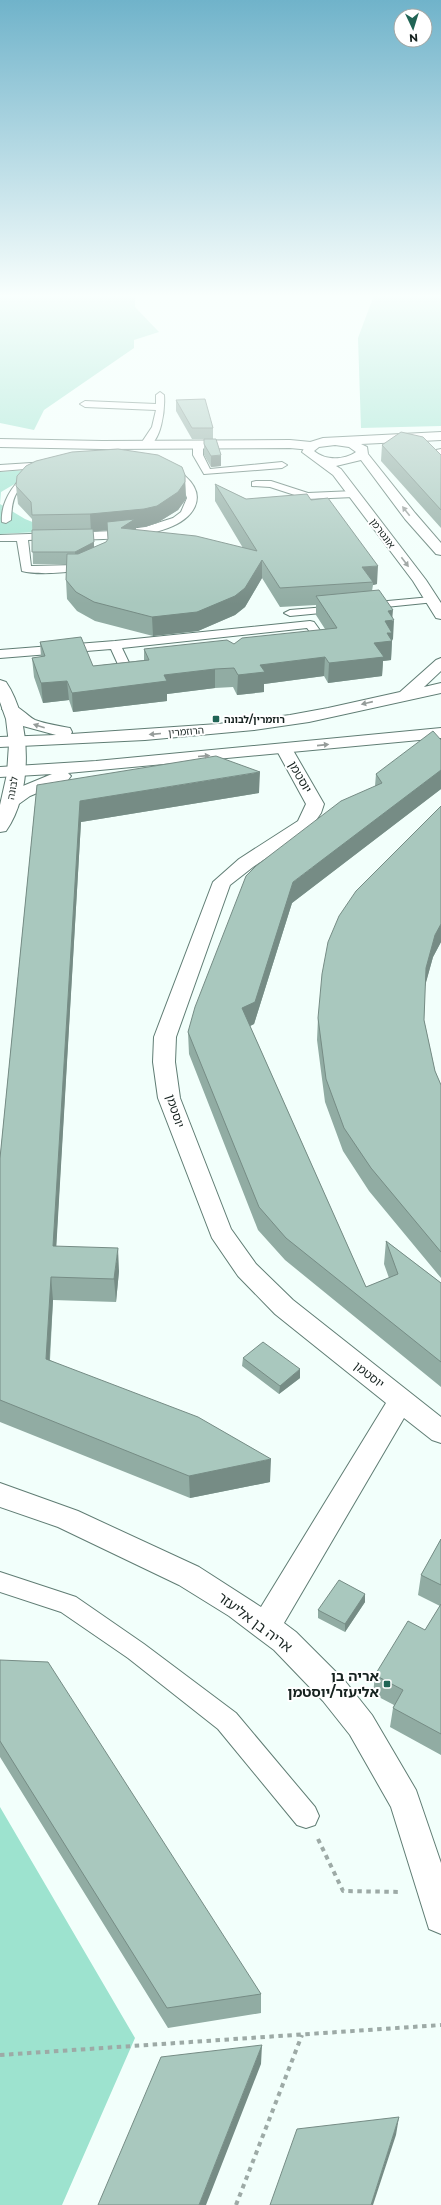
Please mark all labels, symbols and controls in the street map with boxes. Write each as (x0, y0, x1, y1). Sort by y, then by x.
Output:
north arrow (393, 8, 433, 48)
text: N (409, 31, 419, 45)
one-way arrow (402, 506, 410, 517)
street label: אונטרמן (367, 516, 398, 551)
one-way arrow (401, 556, 410, 567)
one-way arrow (361, 701, 373, 707)
place label: רוזמרין/לבונה (224, 713, 285, 726)
marker: רוזמרין/לבונה (211, 714, 221, 724)
one-way arrow (33, 723, 45, 729)
street label: הרוזמרין (168, 723, 204, 740)
one-way arrow (149, 730, 161, 737)
one-way arrow (317, 742, 329, 748)
one-way arrow (198, 753, 210, 760)
street label: יוסטמן (285, 758, 315, 795)
street label: לבונה (4, 775, 21, 801)
street label: יוסטמן (163, 1092, 188, 1129)
street label: יוסטמן (351, 1358, 387, 1391)
street label: אריה בן אליעזר (214, 1588, 296, 1656)
place label: אריה בן אליעזר/יוסטמן (287, 1667, 380, 1701)
marker: אריה בן אליעזר/יוסטמן (382, 1679, 392, 1689)

